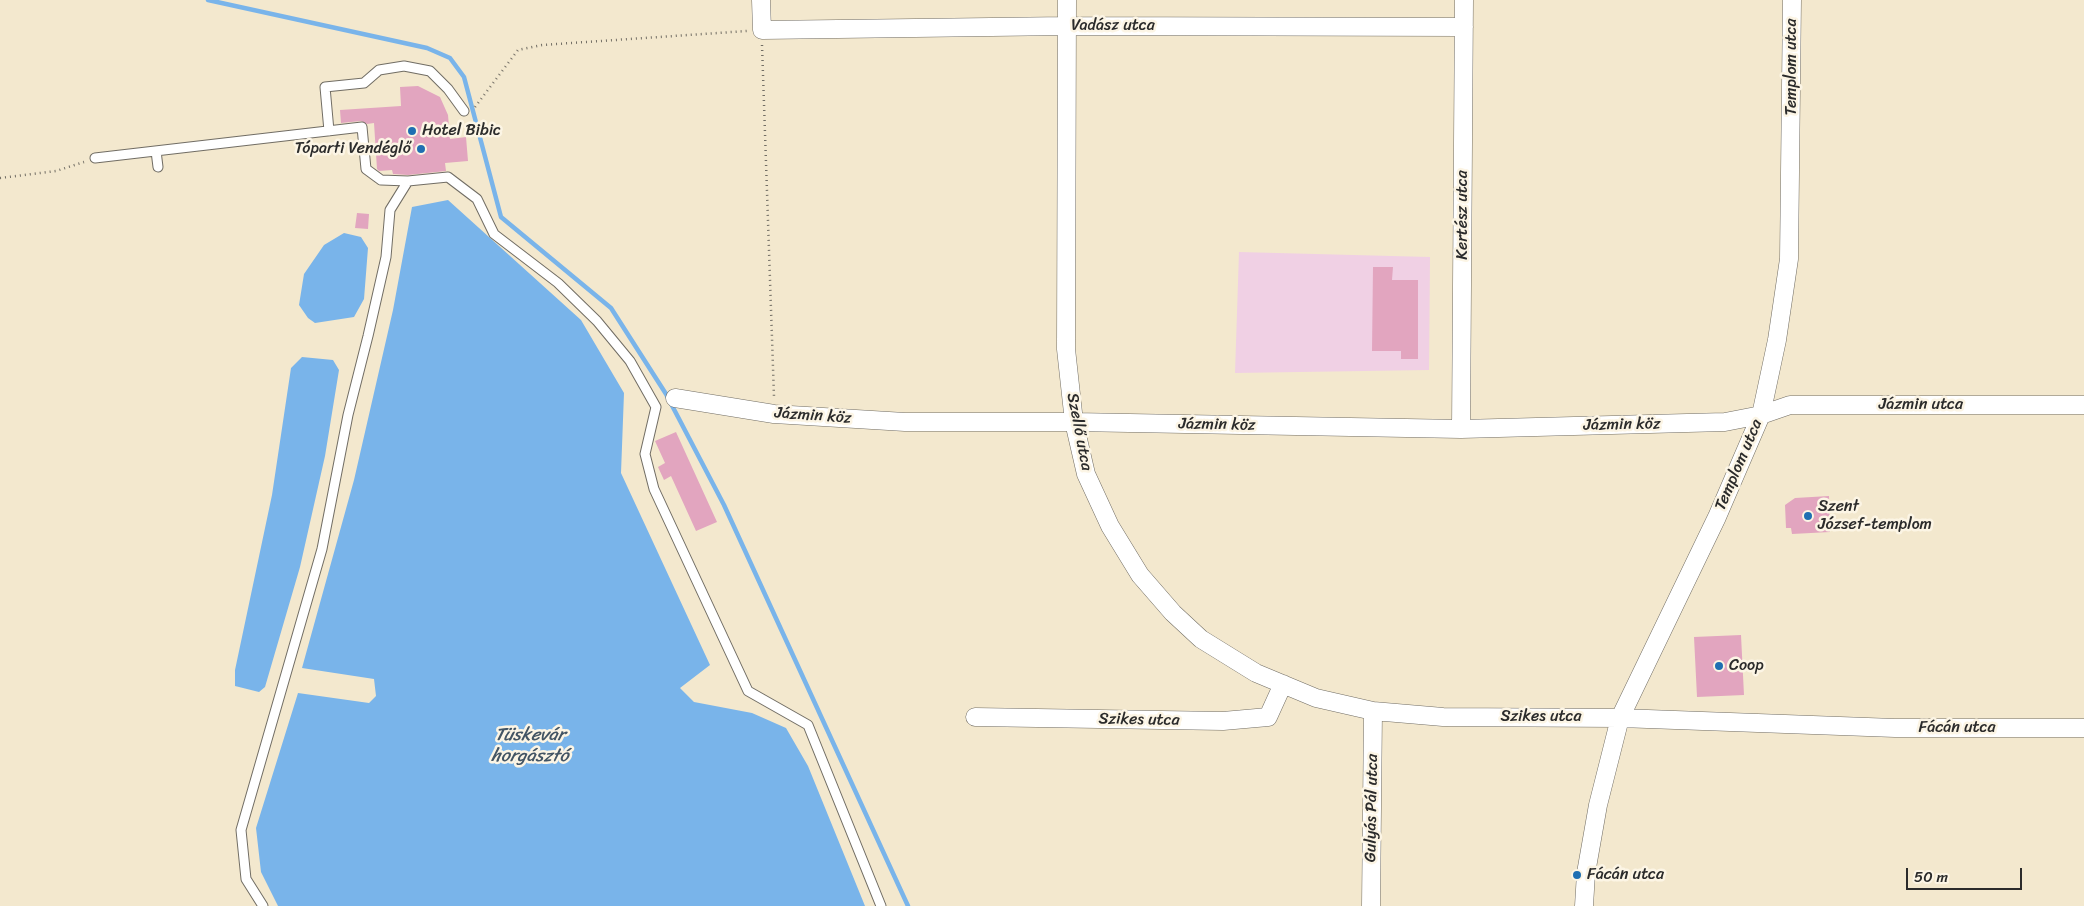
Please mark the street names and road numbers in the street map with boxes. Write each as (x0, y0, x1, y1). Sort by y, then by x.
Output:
street label: Vadász utca (1071, 16, 1155, 36)
street label: Templom utca (1782, 18, 1802, 116)
street label: Kertész utca (1453, 170, 1473, 260)
street label: Szellő utca (1062, 391, 1096, 473)
street label: Jázmin utca (1879, 395, 1963, 415)
street label: Jázmin köz (774, 404, 852, 428)
street label: Jázmin köz (1178, 415, 1256, 435)
street label: Jázmin köz (1583, 415, 1661, 435)
street label: Templom utca (1711, 417, 1767, 513)
street label: Szikes utca (1500, 707, 1582, 727)
street label: Szikes utca (1098, 710, 1180, 730)
street label: Fácán utca (1918, 718, 1996, 738)
street label: Gulyás Pál utca (1361, 754, 1383, 862)

